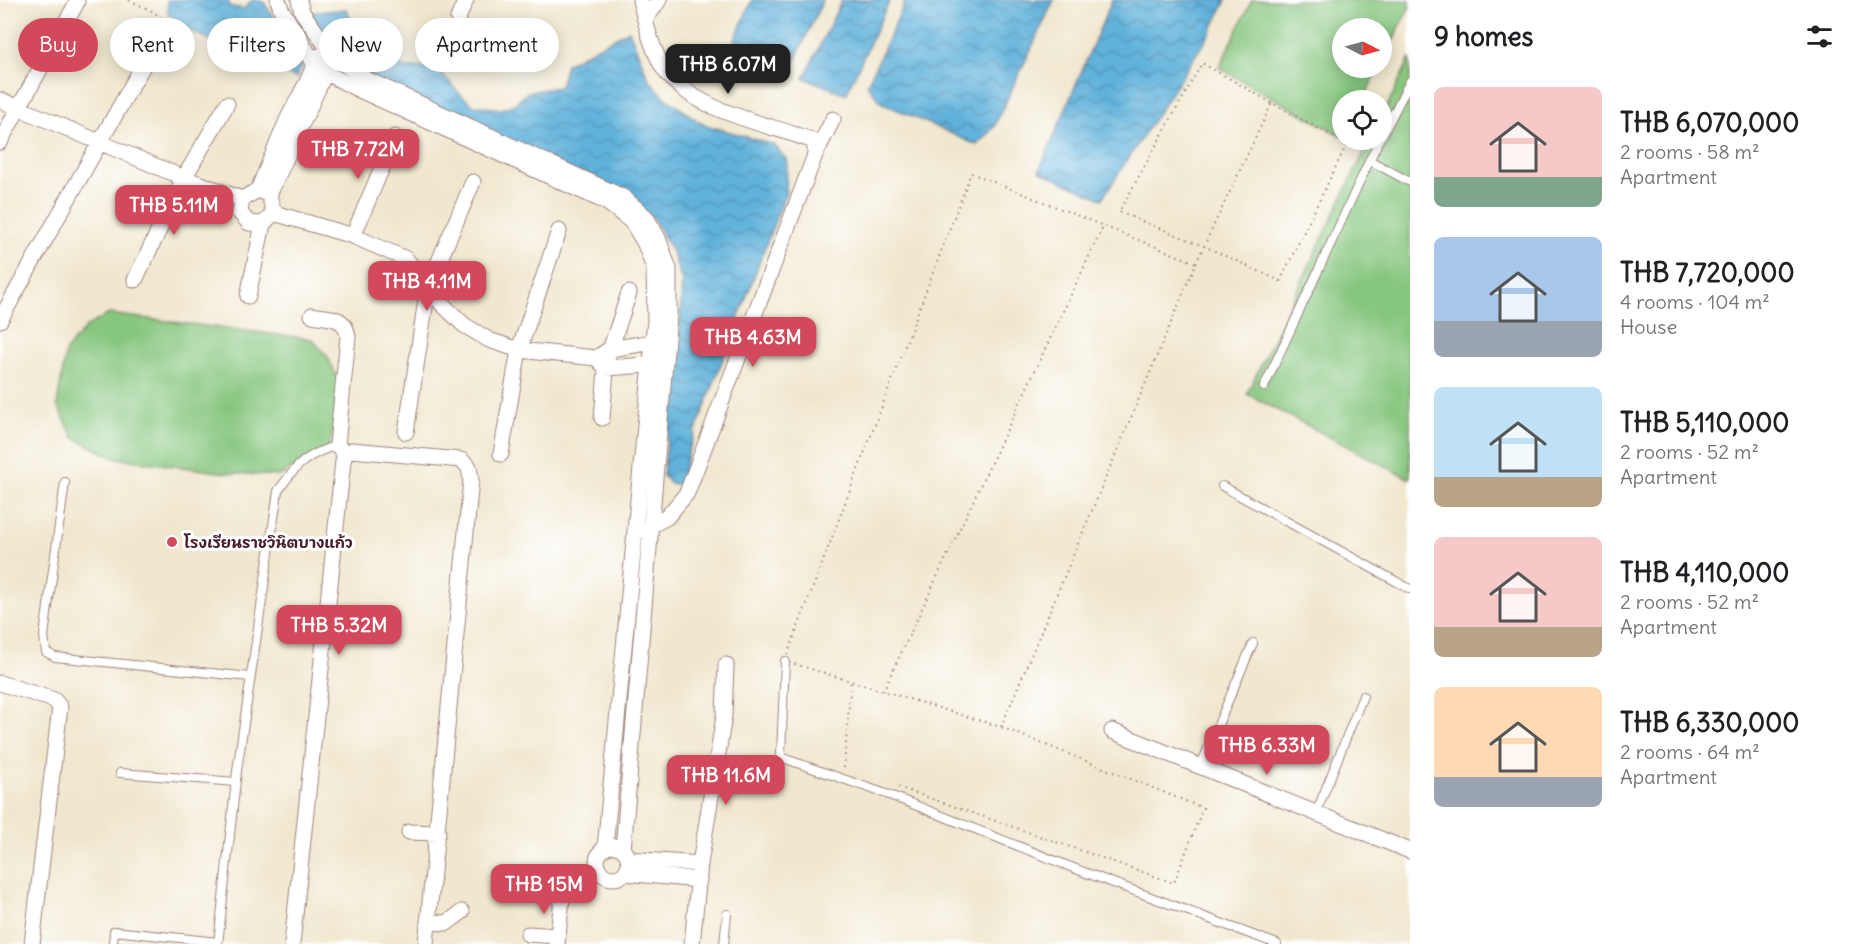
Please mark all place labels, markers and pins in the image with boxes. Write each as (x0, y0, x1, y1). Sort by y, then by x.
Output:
pin: THB 6.07M (659, 44, 797, 95)
pin: THB 7.72M (289, 129, 427, 180)
pin: THB 5.11M (105, 185, 243, 236)
pin: THB 4.11M (358, 261, 496, 312)
pin: THB 4.63M (684, 317, 822, 368)
place label: โรงเรียนราชวินิตบางแก้ว (183, 533, 353, 552)
marker: โรงเรียนราชวินิตบางแก้ว (165, 535, 179, 549)
pin: THB 5.32M (270, 605, 408, 656)
pin: THB 6.33M (1198, 725, 1336, 776)
pin: THB 11.6M (657, 755, 795, 806)
pin: THB 15M (489, 864, 599, 915)

